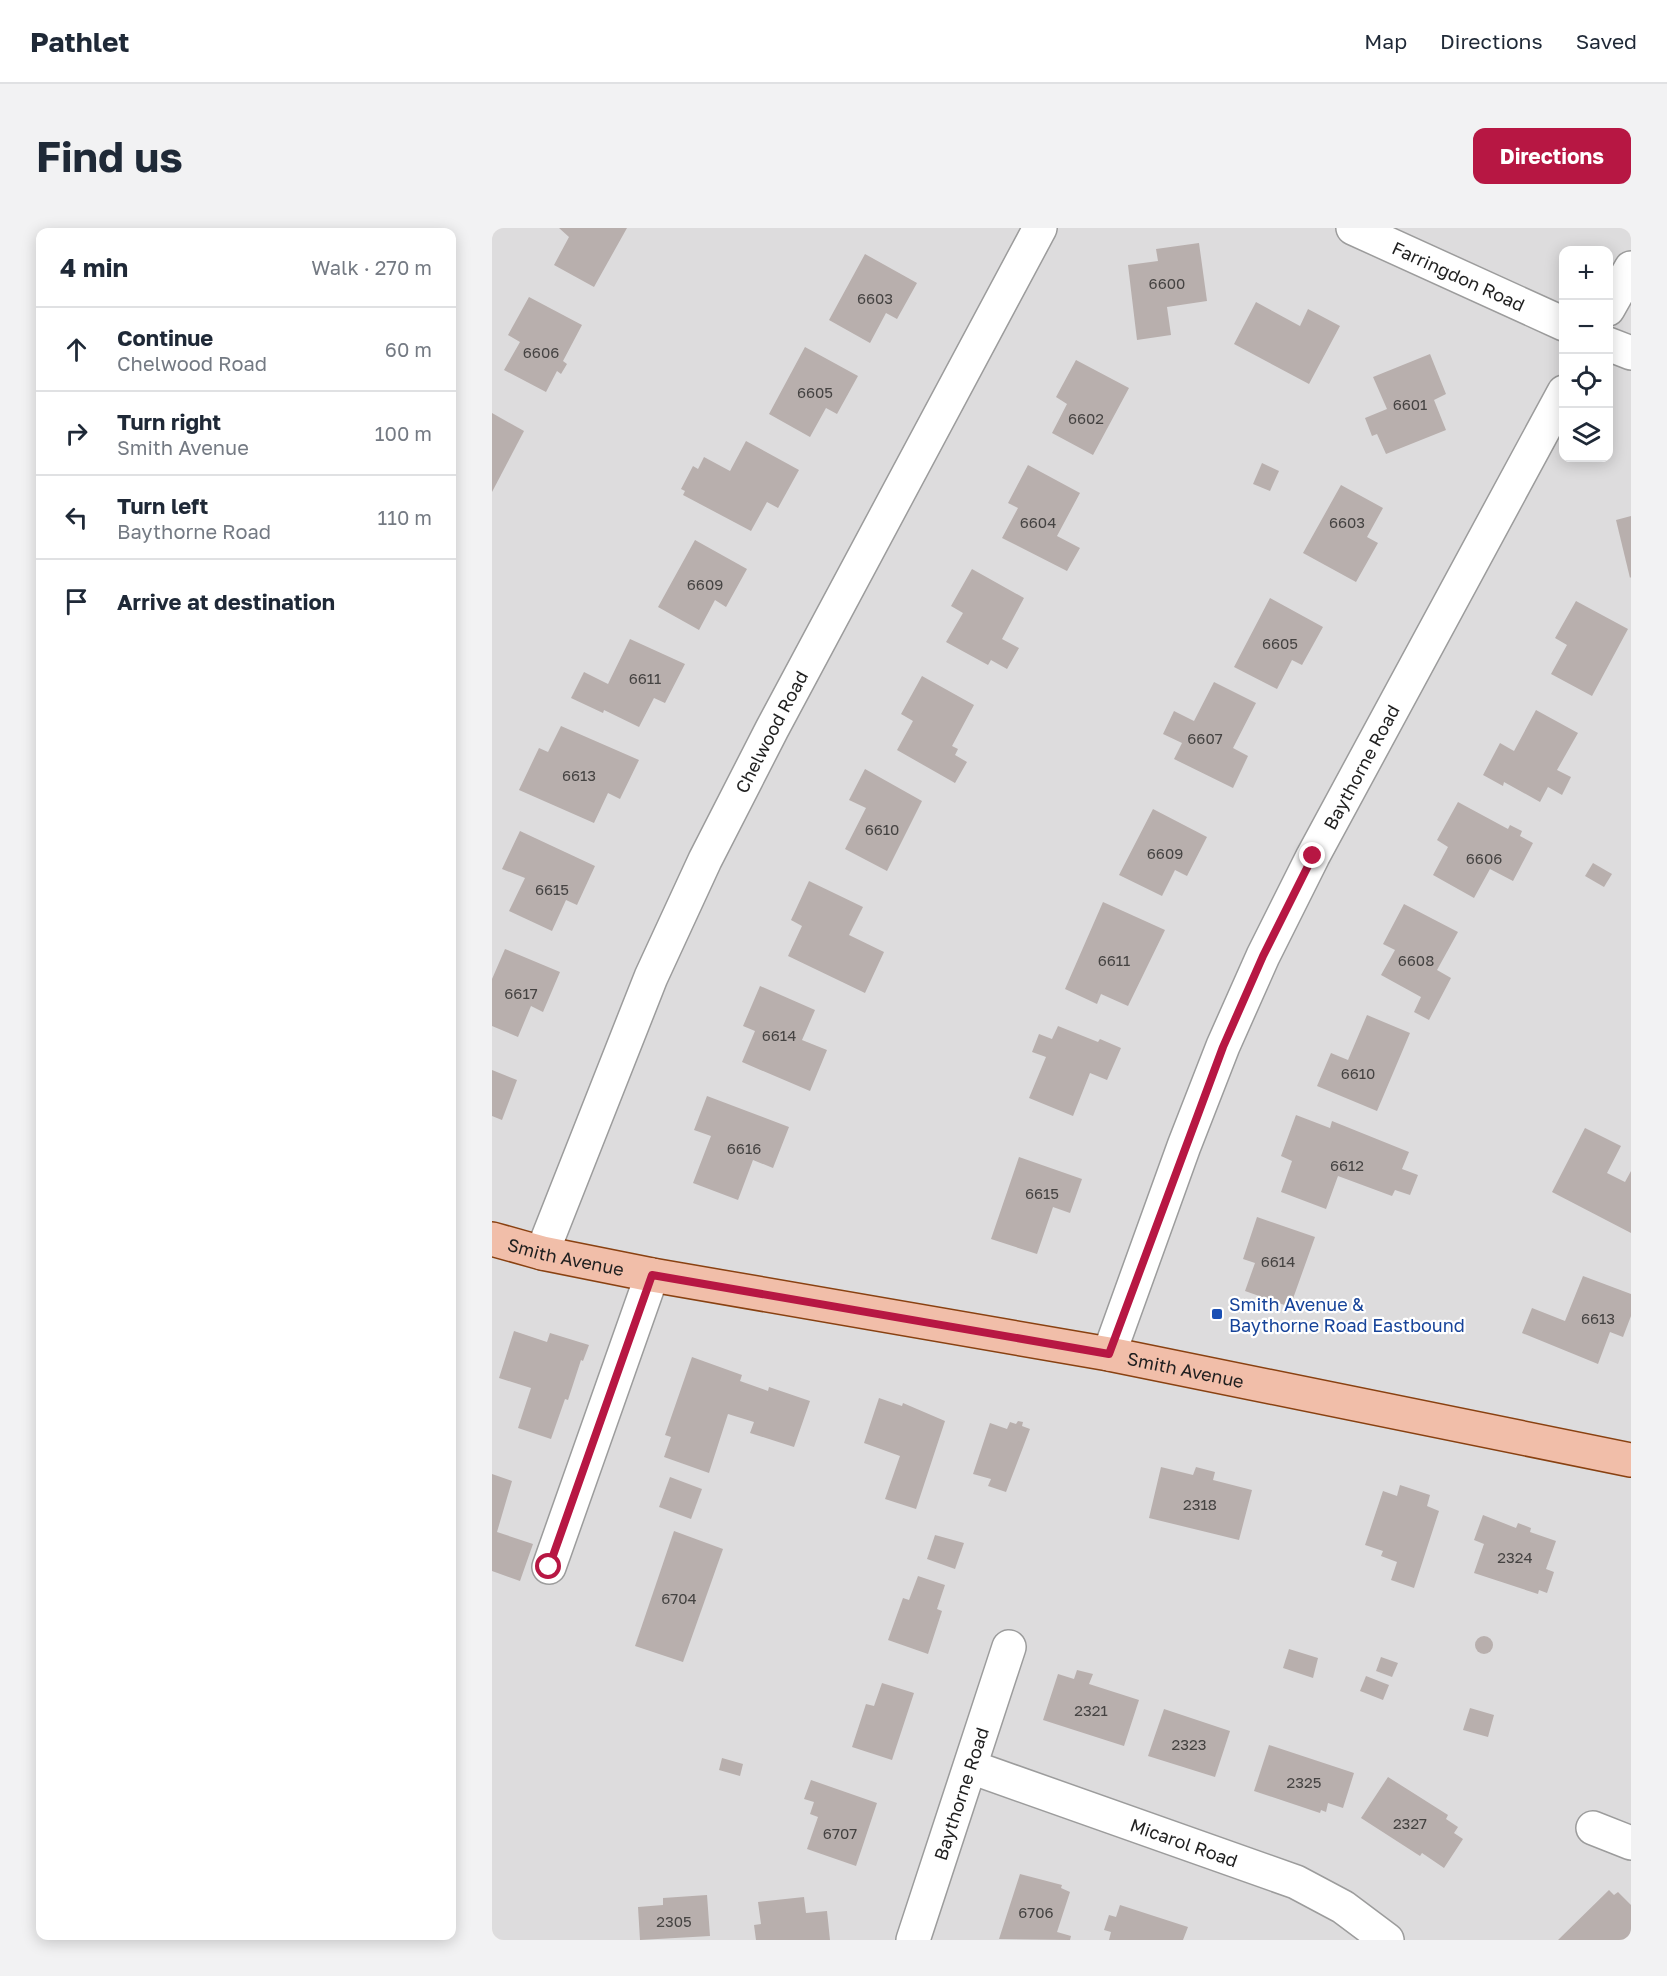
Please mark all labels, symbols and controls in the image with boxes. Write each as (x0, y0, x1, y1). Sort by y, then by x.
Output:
text: Pathlet (30, 25, 130, 58)
text: Map (1364, 28, 1407, 54)
text: Directions (1440, 28, 1543, 54)
text: Saved (1576, 28, 1637, 54)
button: Directions (1473, 128, 1631, 184)
text: Find us (36, 131, 183, 181)
street label: Farringdon Road (1389, 236, 1528, 316)
map controls (1559, 246, 1613, 462)
button: + (1559, 246, 1613, 300)
text: 4 min (60, 252, 128, 283)
text: Walk · 270 m (311, 255, 432, 279)
house number: 6600 (1149, 274, 1185, 292)
house number: 6603 (857, 289, 893, 307)
button: − (1559, 300, 1613, 354)
text: Continue (117, 324, 213, 351)
icon: ahead (60, 333, 93, 366)
text: 60 m (385, 337, 432, 361)
house number: 6606 (523, 343, 559, 361)
text: Chelwood Road (117, 351, 267, 375)
button: locate (1559, 354, 1613, 408)
house number: 6605 (797, 383, 833, 401)
house number: 6601 (1393, 395, 1427, 413)
text: Turn right (117, 408, 221, 435)
button: layers (1559, 408, 1613, 462)
house number: 6602 (1068, 409, 1104, 427)
icon: right (60, 417, 93, 450)
text: 100 m (375, 421, 432, 445)
text: Smith Avenue (117, 435, 249, 459)
text: Turn left (117, 492, 208, 519)
icon: left (60, 501, 93, 534)
text: 110 m (378, 505, 432, 529)
house number: 6604 (1020, 513, 1056, 531)
house number: 6603 (1329, 513, 1365, 531)
text: Baythorne Road (117, 519, 271, 543)
house number: 6609 (687, 575, 723, 593)
icon: arrive (60, 585, 93, 618)
text: Arrive at destination (117, 588, 335, 615)
house number: 6605 (1262, 634, 1298, 652)
street label: Chelwood Road (730, 667, 812, 797)
house number: 6611 (629, 669, 661, 687)
street label: Baythorne Road (1318, 701, 1404, 833)
house number: 6607 (1187, 729, 1223, 747)
house number: 6613 (562, 766, 596, 784)
house number: 6610 (865, 820, 899, 838)
route end (1299, 842, 1325, 868)
house number: 6609 (1147, 844, 1183, 862)
house number: 6606 (1466, 849, 1502, 867)
house number: 6615 (535, 880, 569, 898)
house number: 6611 (1098, 951, 1130, 969)
house number: 6608 (1398, 951, 1434, 969)
house number: 6617 (504, 984, 538, 1002)
house number: 6614 (762, 1026, 796, 1044)
house number: 6610 (1341, 1064, 1375, 1082)
house number: 6616 (727, 1139, 761, 1157)
house number: 6612 (1330, 1156, 1364, 1174)
house number: 6615 (1025, 1184, 1059, 1202)
street label: Smith Avenue (505, 1233, 626, 1280)
house number: 6614 (1261, 1252, 1295, 1270)
place label: Smith Avenue & Baythorne Road Eastbound (1229, 1293, 1465, 1336)
marker: Smith Avenue & Baythorne Road Eastbound (1210, 1307, 1224, 1321)
house number: 6613 (1581, 1309, 1615, 1327)
street label: Smith Avenue (1125, 1347, 1246, 1392)
house number: 2318 (1183, 1495, 1217, 1513)
house number: 2324 (1497, 1548, 1533, 1566)
route start (535, 1553, 561, 1579)
house number: 6704 (661, 1589, 697, 1607)
house number: 2321 (1074, 1701, 1108, 1719)
street label: Baythorne Road (929, 1724, 993, 1863)
house number: 2323 (1172, 1735, 1206, 1753)
house number: 2325 (1287, 1773, 1321, 1791)
street label: Micarol Road (1127, 1813, 1241, 1871)
house number: 2327 (1393, 1814, 1427, 1832)
house number: 6707 (823, 1824, 857, 1842)
house number: 6706 (1018, 1903, 1054, 1921)
house number: 2305 (656, 1912, 692, 1930)

